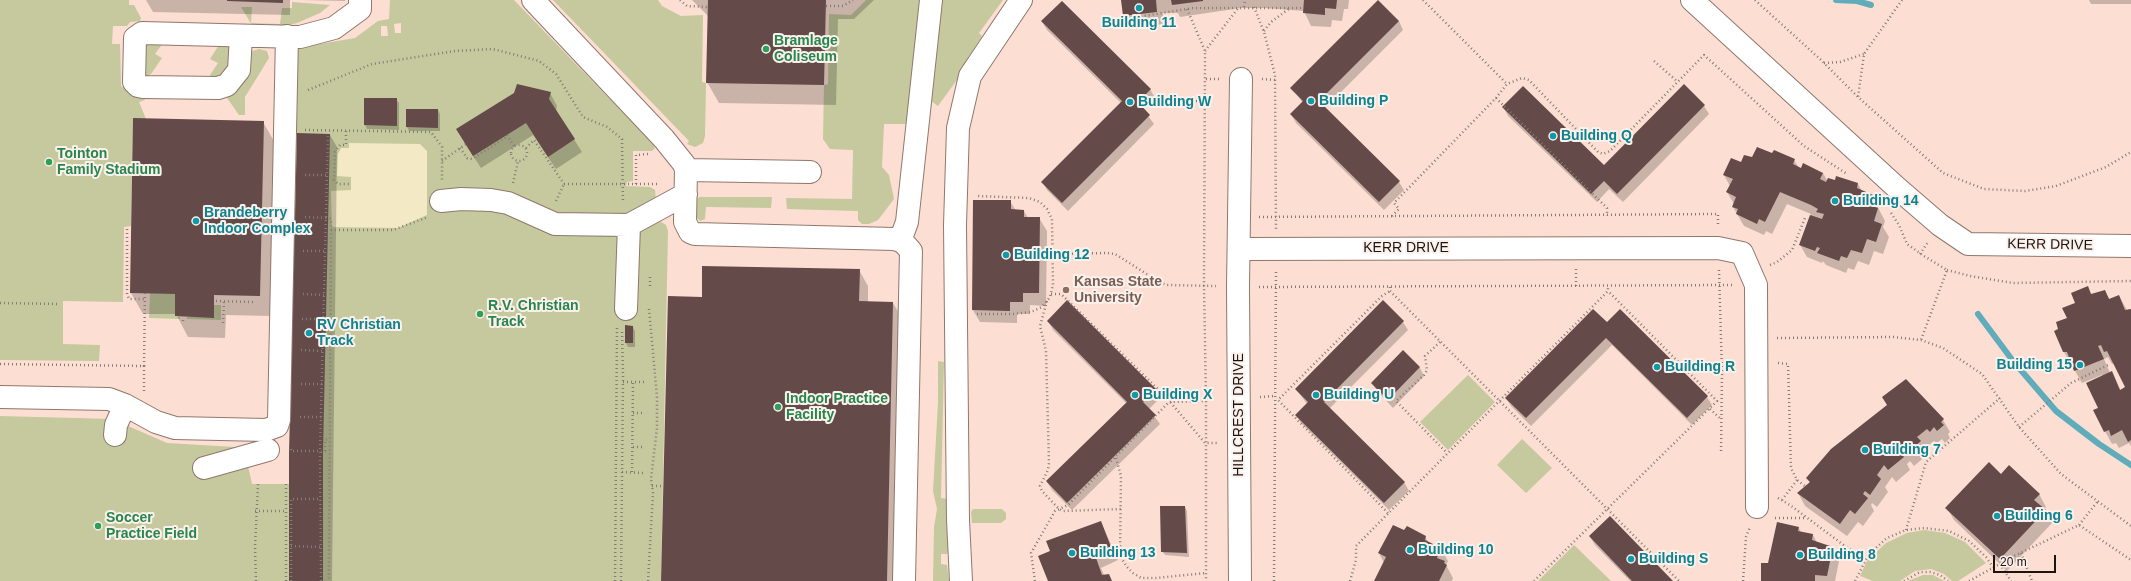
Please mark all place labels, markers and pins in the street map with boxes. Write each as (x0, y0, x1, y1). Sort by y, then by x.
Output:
marker: Building 11 (1134, 3, 1144, 13)
place label: Building 11 (1102, 15, 1176, 31)
place label: Bramlage Coliseum (774, 33, 838, 66)
marker: Bramlage Coliseum (761, 44, 771, 54)
place label: Building P (1319, 93, 1388, 109)
place label: Building W (1138, 94, 1211, 110)
marker: Building P (1306, 96, 1316, 106)
marker: Building W (1125, 97, 1135, 107)
place label: Building Q (1561, 128, 1632, 144)
marker: Building Q (1548, 131, 1558, 141)
place label: Tointon Family Stadium (57, 146, 160, 178)
marker: Tointon Family Stadium (44, 157, 54, 167)
place label: Building 14 (1843, 193, 1918, 209)
marker: Building 14 (1830, 196, 1840, 206)
place label: Brandeberry Indoor Complex (204, 205, 311, 238)
marker: Brandeberry Indoor Complex (191, 216, 201, 226)
place label: Building 12 (1014, 247, 1089, 263)
marker: Building 12 (1001, 250, 1011, 260)
place label: Kansas State University (1074, 274, 1162, 306)
marker: Kansas State University (1061, 285, 1071, 295)
place label: R.V. Christian Track (488, 298, 579, 330)
marker: R.V. Christian Track (475, 309, 485, 319)
place label: RV Christian Track (317, 317, 401, 350)
marker: RV Christian Track (304, 328, 314, 338)
place label: Building 15 (1997, 357, 2072, 373)
place label: Building R (1665, 359, 1735, 375)
marker: Building 15 (2075, 360, 2085, 370)
marker: Building R (1652, 362, 1662, 372)
place label: Building X (1143, 387, 1212, 403)
place label: Building U (1324, 387, 1394, 403)
marker: Building X (1130, 390, 1140, 400)
marker: Building U (1311, 390, 1321, 400)
place label: Indoor Practice Facility (786, 391, 888, 424)
marker: Indoor Practice Facility (773, 402, 783, 412)
place label: Building 7 (1873, 442, 1941, 458)
marker: Building 7 (1860, 445, 1870, 455)
place label: Building 6 (2005, 508, 2073, 524)
place label: Soccer Practice Field (106, 510, 197, 542)
marker: Building 6 (1992, 511, 2002, 521)
marker: Soccer Practice Field (93, 521, 103, 531)
place label: Building 10 (1418, 542, 1493, 558)
place label: Building 13 (1080, 545, 1155, 561)
marker: Building 10 (1405, 545, 1415, 555)
place label: Building 8 (1808, 547, 1876, 563)
marker: Building 13 (1067, 548, 1077, 558)
marker: Building 8 (1795, 550, 1805, 560)
place label: Building S (1639, 551, 1708, 567)
marker: Building S (1626, 554, 1636, 564)

